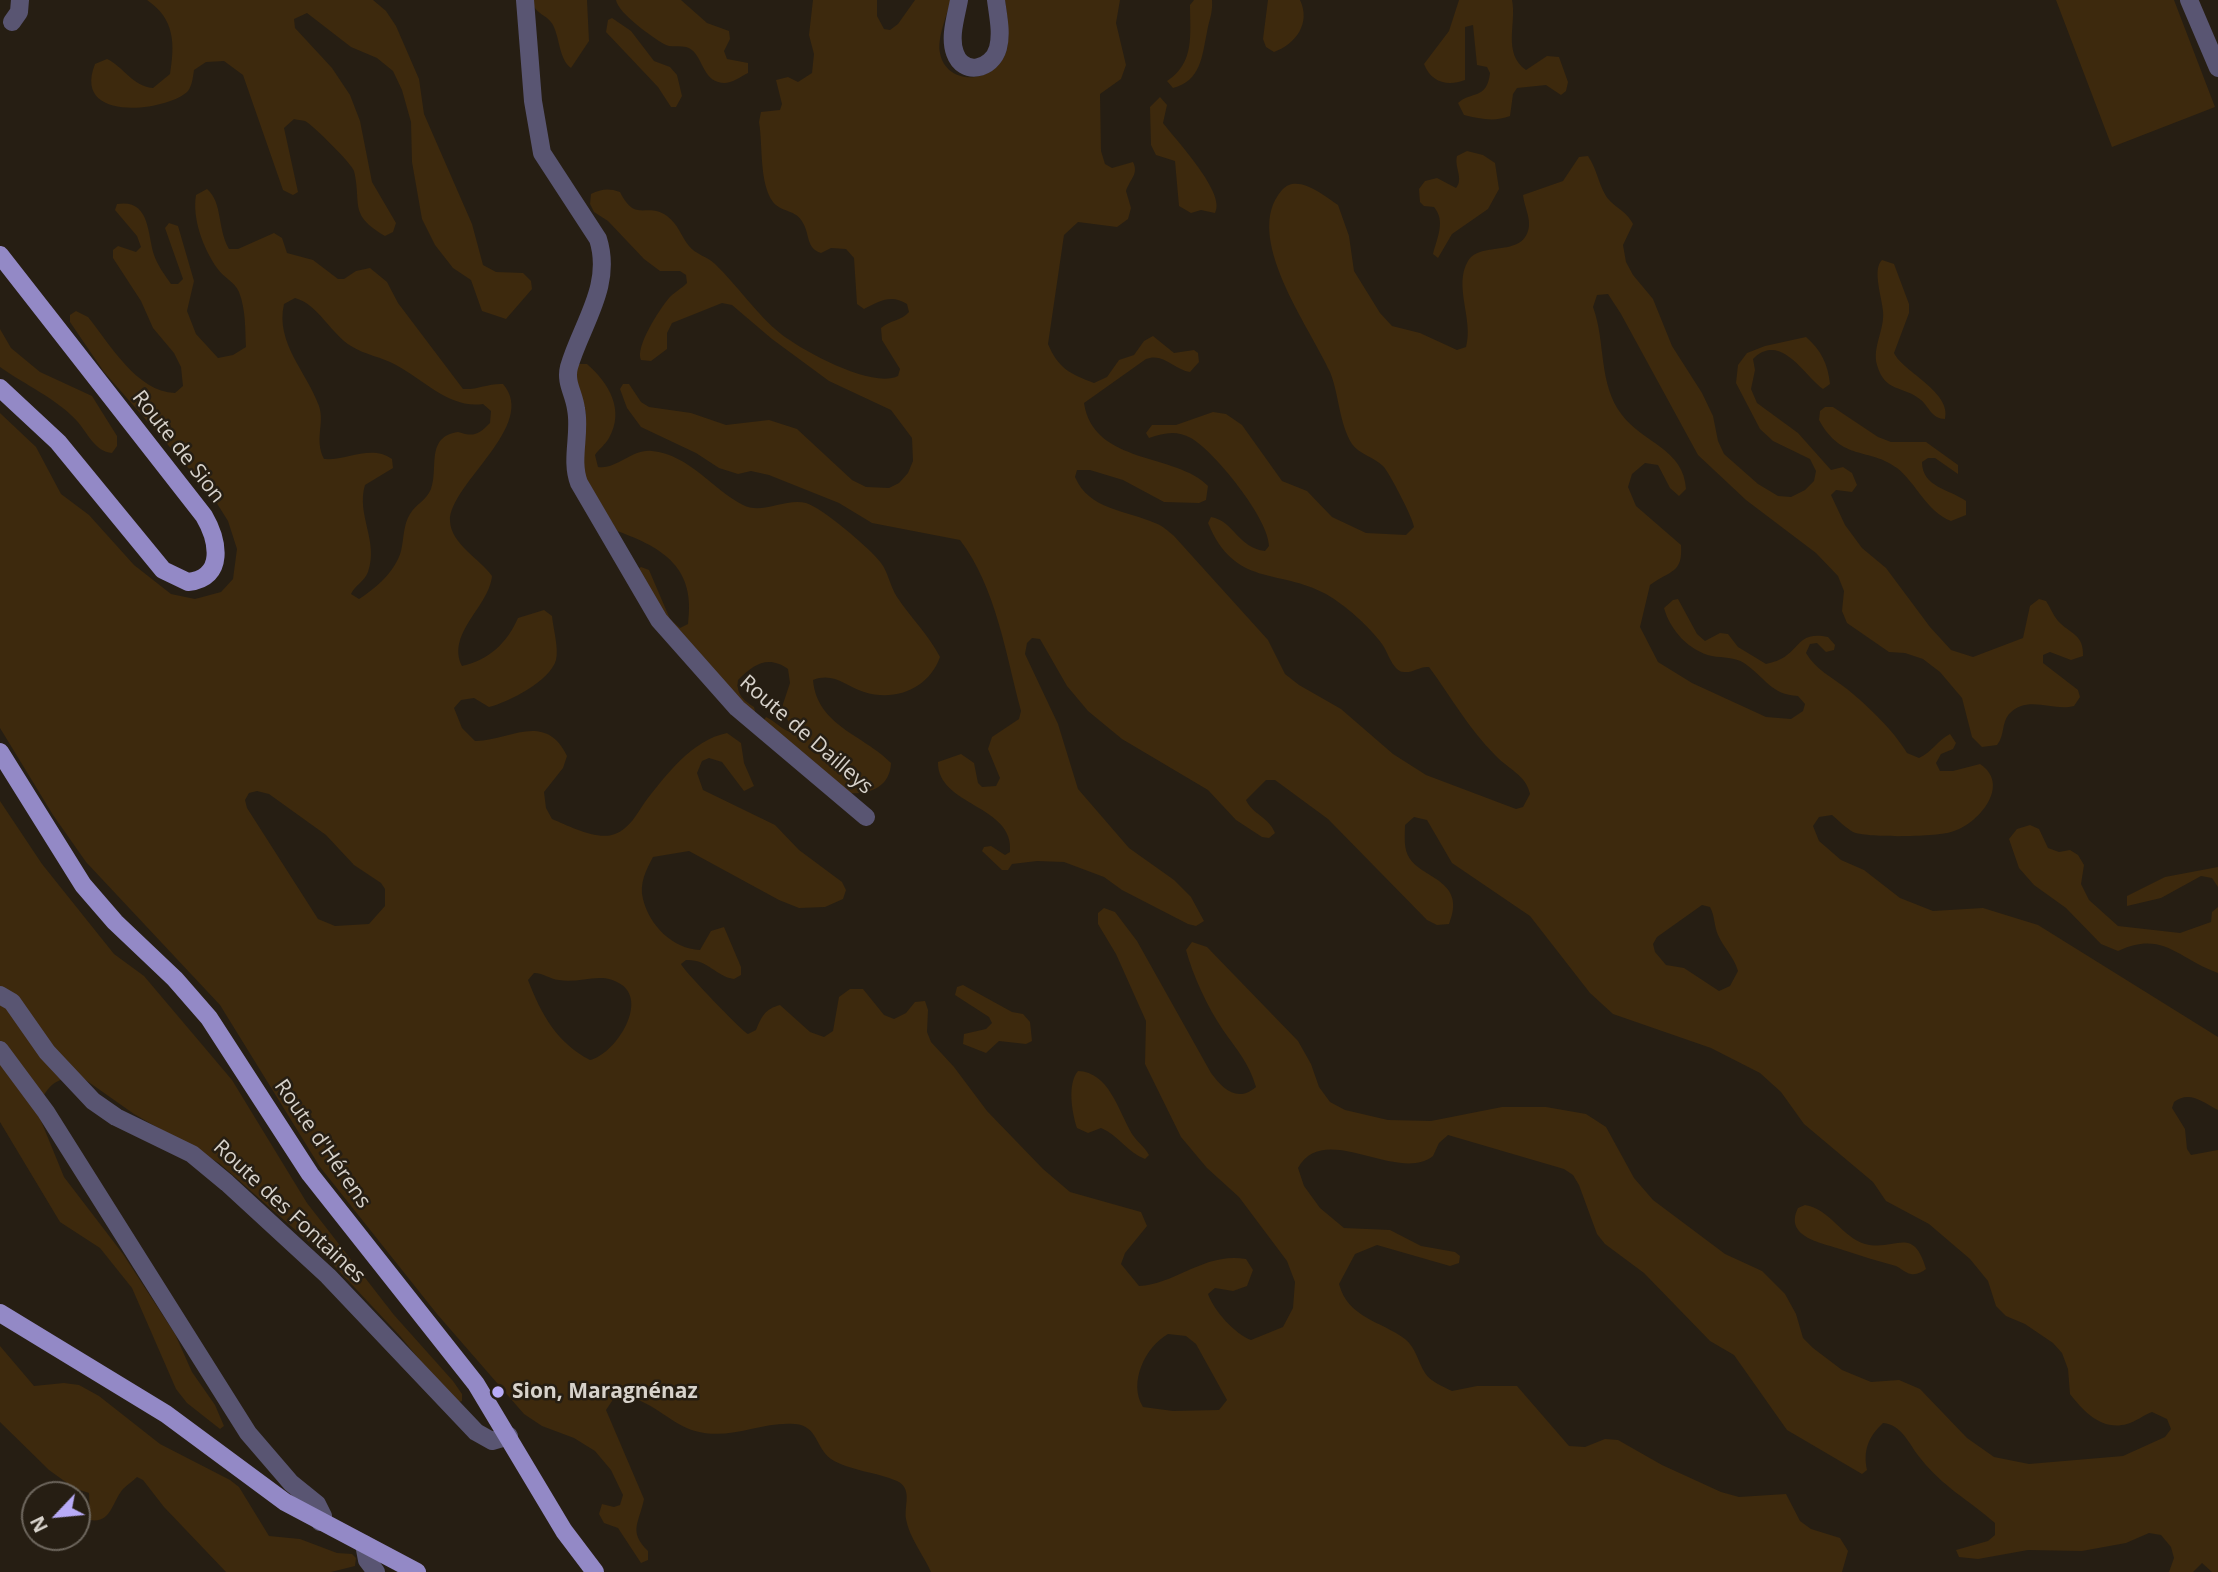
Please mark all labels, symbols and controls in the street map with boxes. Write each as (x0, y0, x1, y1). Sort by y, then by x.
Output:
street label: Route de Sion (126, 386, 230, 508)
street label: Route de Dailleys (734, 670, 878, 800)
street label: Route d'Hérens (268, 1075, 376, 1213)
street label: Route des Fontaines (208, 1135, 370, 1289)
place label: Sion, Maragnénaz (512, 1379, 698, 1405)
marker: Sion, Maragnénaz (490, 1384, 506, 1400)
north arrow (21, 1481, 91, 1551)
text: N (24, 1512, 54, 1537)

